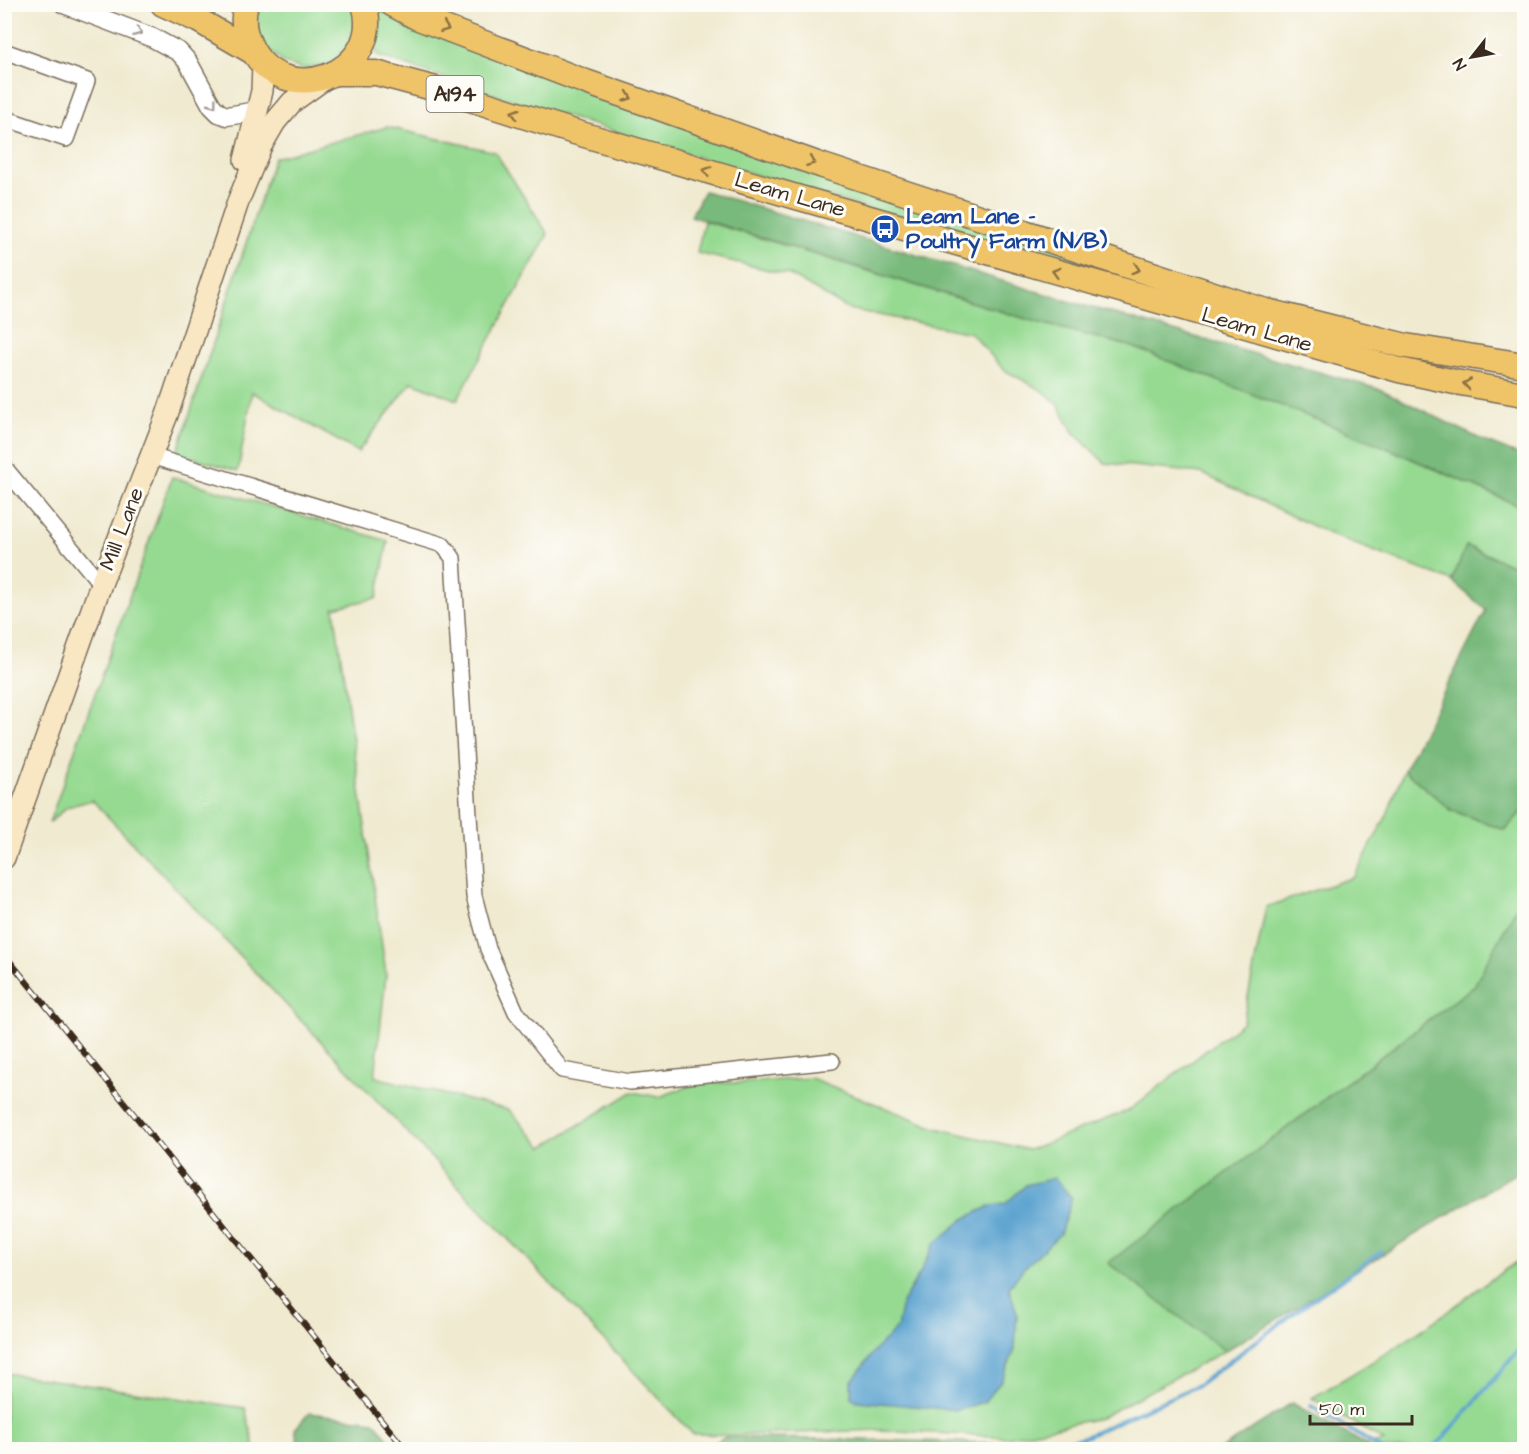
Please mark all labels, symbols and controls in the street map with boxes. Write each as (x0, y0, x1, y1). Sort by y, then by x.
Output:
one-way arrow (439, 21, 450, 33)
one-way arrow (133, 25, 143, 38)
north arrow (1442, 27, 1502, 87)
text: N (1448, 54, 1472, 74)
road number: A194 (426, 76, 484, 112)
one-way arrow (622, 89, 632, 102)
one-way arrow (205, 98, 216, 109)
one-way arrow (510, 108, 521, 121)
one-way arrow (805, 155, 816, 168)
street label: Leam Lane (731, 164, 849, 226)
one-way arrow (702, 166, 713, 178)
place label: Leam Lane - Poultry Farm (N/B) (906, 201, 1107, 259)
bus stop icon: Leam Lane - Poultry Farm (N/B) (869, 213, 901, 245)
one-way arrow (1130, 262, 1141, 274)
one-way arrow (1051, 267, 1062, 279)
street label: Leam Lane (1198, 299, 1316, 361)
one-way arrow (1462, 379, 1471, 391)
street label: Mill Lane (92, 483, 152, 575)
scale bar (1310, 1388, 1412, 1426)
text: 50 m (1319, 1397, 1364, 1422)

